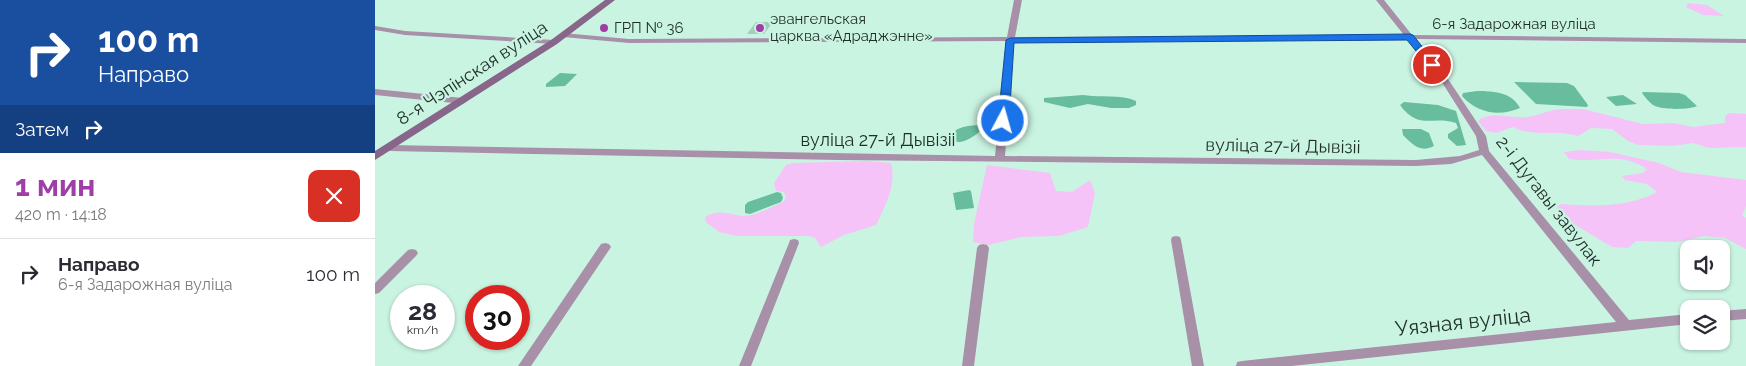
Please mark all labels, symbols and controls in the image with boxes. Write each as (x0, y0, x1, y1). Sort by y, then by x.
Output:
place label: эвангельская царква «Адраджэнне» (770, 10, 933, 45)
street label: 6-я Задарожная вуліца (1432, 15, 1596, 33)
street label: 8-я Чэпінская вуліца (393, 16, 551, 129)
text: 100 m (98, 19, 199, 60)
place label: ГРП № 36 (614, 19, 684, 37)
icon: right (15, 20, 80, 85)
marker: ГРП № 36 (598, 22, 610, 34)
marker: эвангельская царква «Адраджэнне» (754, 22, 766, 34)
pin (1411, 44, 1453, 86)
icon: arrive (1418, 51, 1446, 79)
text: Направо (98, 61, 189, 87)
position arrow (976, 94, 1028, 146)
icon: right (79, 115, 107, 143)
text: Затем (15, 118, 69, 140)
street label: вуліца 27-й Дывізіі (800, 129, 956, 150)
street label: 2-і Дугавы завулак (1492, 132, 1607, 270)
street label: вуліца 27-й Дывізіі (1205, 134, 1361, 157)
text: 1 мин (15, 168, 95, 203)
button: close (308, 170, 360, 222)
text: 420 m · 14:18 (15, 205, 107, 224)
map controls (1680, 240, 1730, 350)
button: sound (1680, 240, 1730, 290)
text: Направо (58, 253, 139, 275)
icon: right (15, 260, 43, 288)
text: 100 m (306, 263, 360, 285)
text: 6-я Задарожная вуліца (58, 275, 232, 294)
speed limit sign: 30 (465, 285, 530, 350)
text: 28 (408, 296, 437, 326)
button: layers (1680, 300, 1730, 350)
street label: Уязная вуліца (1394, 302, 1532, 341)
text: km/h (407, 323, 438, 337)

